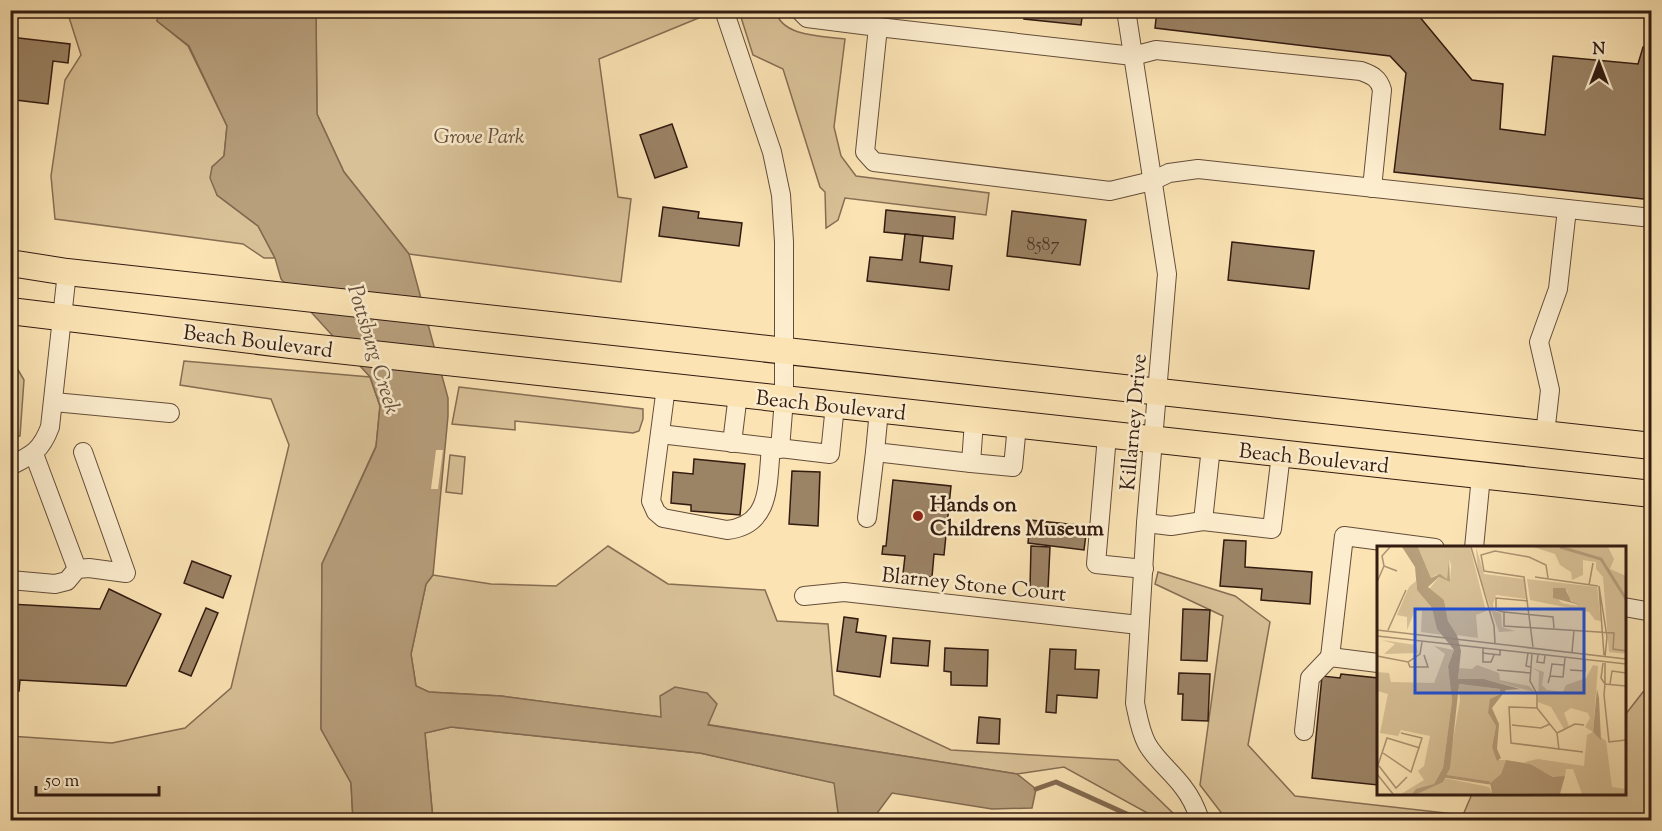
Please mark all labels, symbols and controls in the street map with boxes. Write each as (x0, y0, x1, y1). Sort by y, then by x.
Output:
north arrow (1569, 33, 1629, 93)
text: N (1593, 39, 1606, 62)
park label: Grove Park (433, 123, 525, 153)
house number: 8587 (1026, 233, 1060, 259)
water label: Pottsburg Creek (337, 281, 407, 419)
street label: Beach Boulevard (181, 319, 334, 367)
street label: Killarney Drive (1114, 352, 1156, 492)
street label: Beach Boulevard (754, 384, 907, 430)
street label: Beach Boulevard (1237, 437, 1390, 483)
place label: Hands on Childrens Museum (930, 491, 1105, 545)
marker: Hands on Childrens Museum (911, 509, 925, 523)
inset map (1377, 546, 1626, 795)
street label: Blarney Stone Court (880, 561, 1068, 611)
scale bar (36, 759, 159, 797)
text: 50 m (44, 769, 80, 795)

